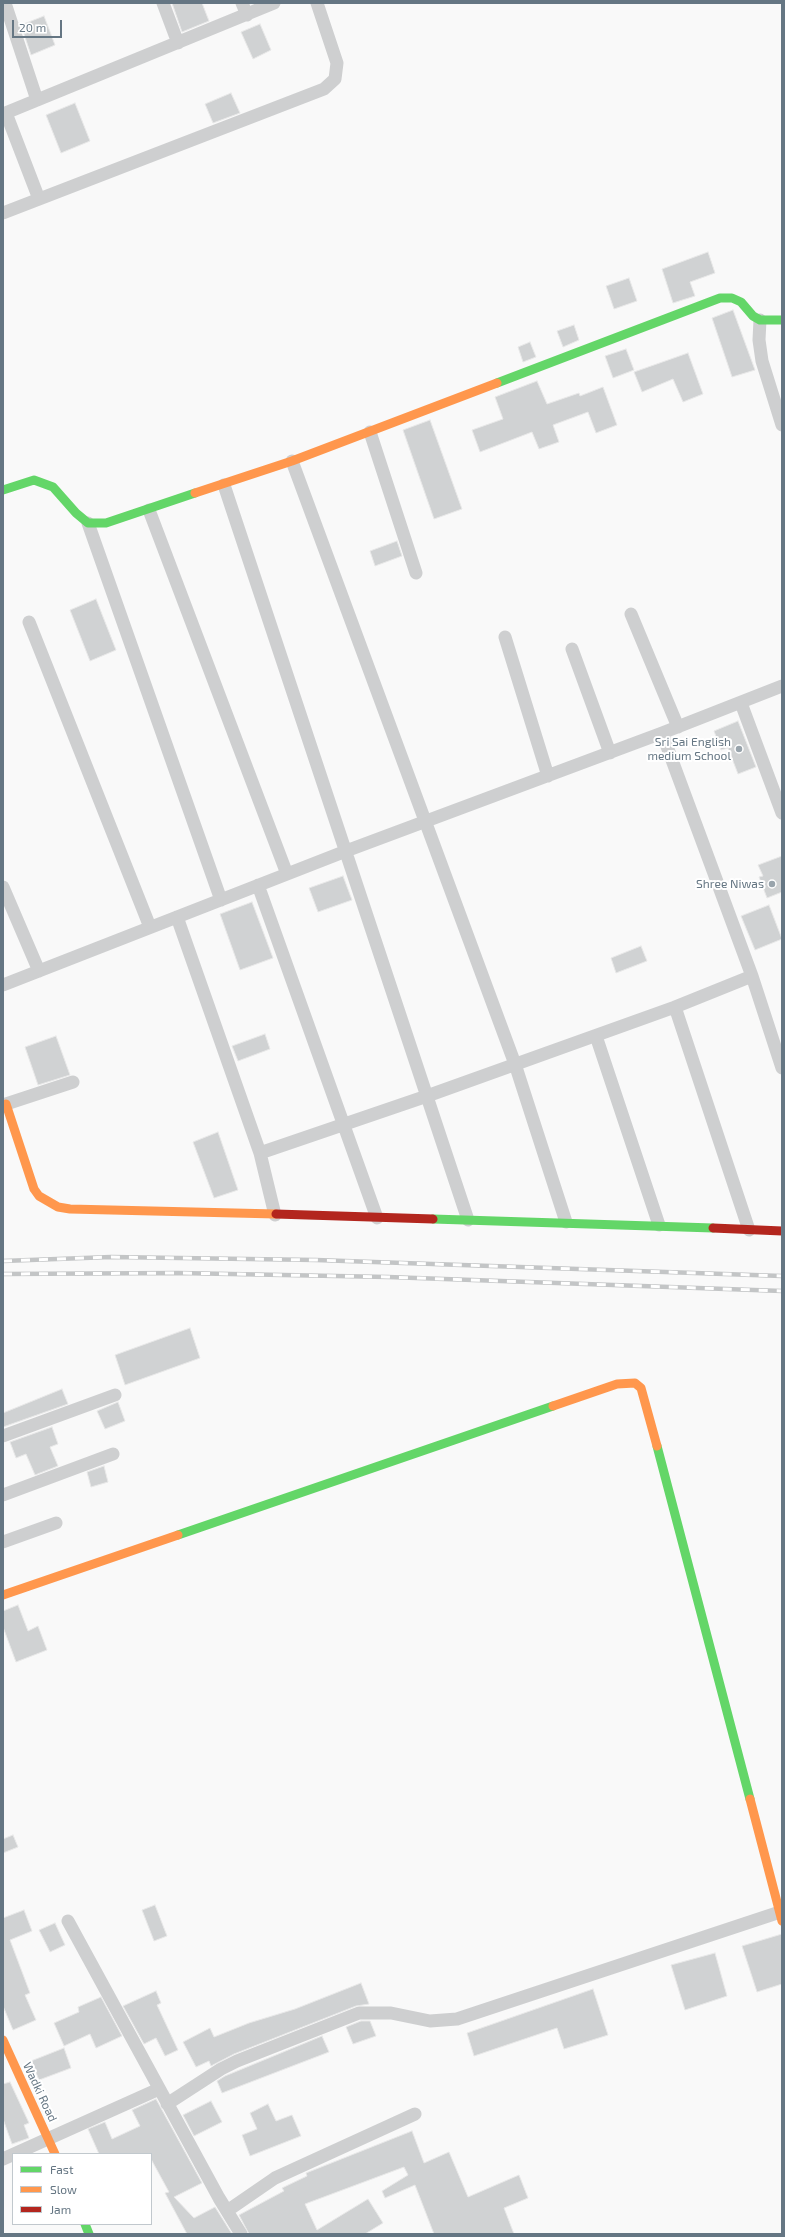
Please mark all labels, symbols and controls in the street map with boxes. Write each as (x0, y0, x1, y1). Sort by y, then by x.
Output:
scale bar (14, 12, 64, 38)
text: 20 m (19, 20, 46, 34)
place label: Sri Sai English medium School (647, 735, 731, 763)
marker: Sri Sai English medium School (734, 744, 744, 754)
place label: Shree Niwas (696, 877, 764, 891)
marker: Shree Niwas (767, 879, 777, 889)
street label: Wadki Road (20, 2060, 60, 2124)
legend (12, 2153, 152, 2225)
text: Fast (50, 2162, 73, 2176)
text: Slow (50, 2182, 77, 2196)
text: Jam (50, 2202, 71, 2216)

